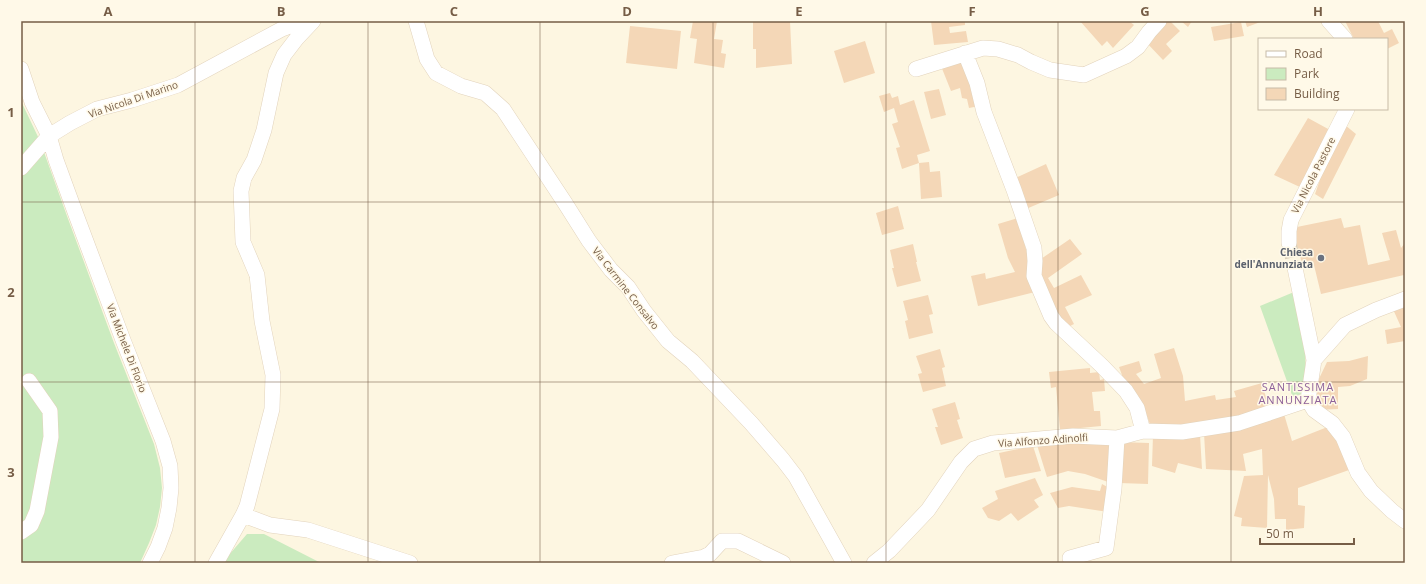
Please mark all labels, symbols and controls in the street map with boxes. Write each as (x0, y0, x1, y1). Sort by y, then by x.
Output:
text: A (104, 2, 113, 20)
text: B (277, 2, 286, 20)
text: C (450, 2, 458, 20)
text: D (622, 2, 632, 20)
text: E (795, 2, 803, 20)
text: F (968, 2, 976, 20)
text: G (1140, 2, 1150, 20)
text: H (1313, 2, 1323, 20)
legend (1258, 38, 1388, 110)
text: Road (1294, 45, 1323, 62)
text: Park (1294, 65, 1320, 82)
street label: Via Nicola Di Marino (86, 77, 180, 121)
text: Building (1294, 85, 1340, 102)
text: 1 (7, 103, 15, 121)
street label: Via Nicola Pastore (1288, 134, 1338, 216)
street label: Via Carmine Consalvo (589, 244, 663, 332)
place label: Chiesa dell'Annunziata (1234, 245, 1313, 271)
marker: Chiesa dell'Annunziata (1316, 253, 1326, 263)
text: 2 (7, 283, 15, 301)
street label: Via Michele Di Florio (104, 302, 150, 394)
district label: SANTISSIMA ANNUNZIATA (1258, 379, 1338, 407)
street label: Via Alfonzo Adinolfi (998, 430, 1088, 450)
text: 3 (7, 463, 15, 481)
scale bar (1260, 520, 1354, 546)
text: 50 m (1266, 525, 1294, 542)

